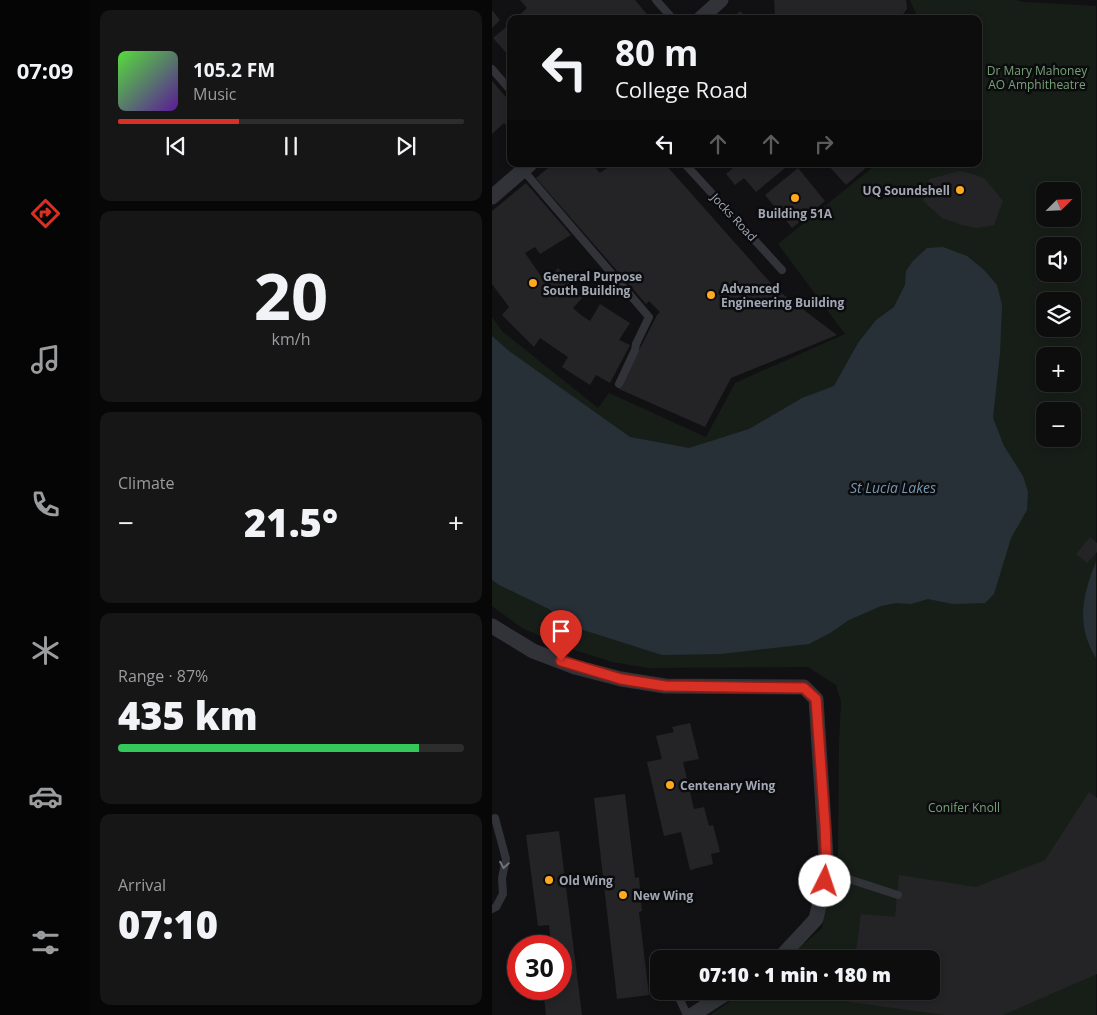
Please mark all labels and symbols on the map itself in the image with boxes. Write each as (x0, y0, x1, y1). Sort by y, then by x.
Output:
park label: Dr Mary Mahoney AO Amphitheatre (987, 62, 1088, 93)
place label: UQ Soundshell (863, 182, 950, 199)
north arrow (1036, 182, 1081, 228)
marker: UQ Soundshell (954, 184, 966, 196)
street label: Jocks Road (707, 189, 761, 245)
marker: Building 51A (789, 192, 801, 204)
place label: Building 51A (758, 205, 833, 222)
place label: General Purpose South Building (543, 268, 642, 299)
marker: General Purpose South Building (527, 277, 539, 289)
place label: Advanced Engineering Building (721, 280, 844, 311)
marker: Advanced Engineering Building (705, 289, 717, 301)
water label: St Lucia Lakes (850, 478, 936, 497)
pin (540, 610, 582, 661)
place label: Centenary Wing (680, 777, 776, 794)
marker: Centenary Wing (664, 779, 676, 791)
park label: Conifer Knoll (928, 799, 1000, 816)
position arrow (798, 854, 850, 906)
one-way arrow (500, 860, 510, 869)
place label: Old Wing (559, 872, 613, 889)
marker: Old Wing (543, 874, 555, 886)
place label: New Wing (633, 887, 693, 904)
marker: New Wing (617, 889, 629, 901)
speed limit sign: 30 (507, 935, 572, 1000)

